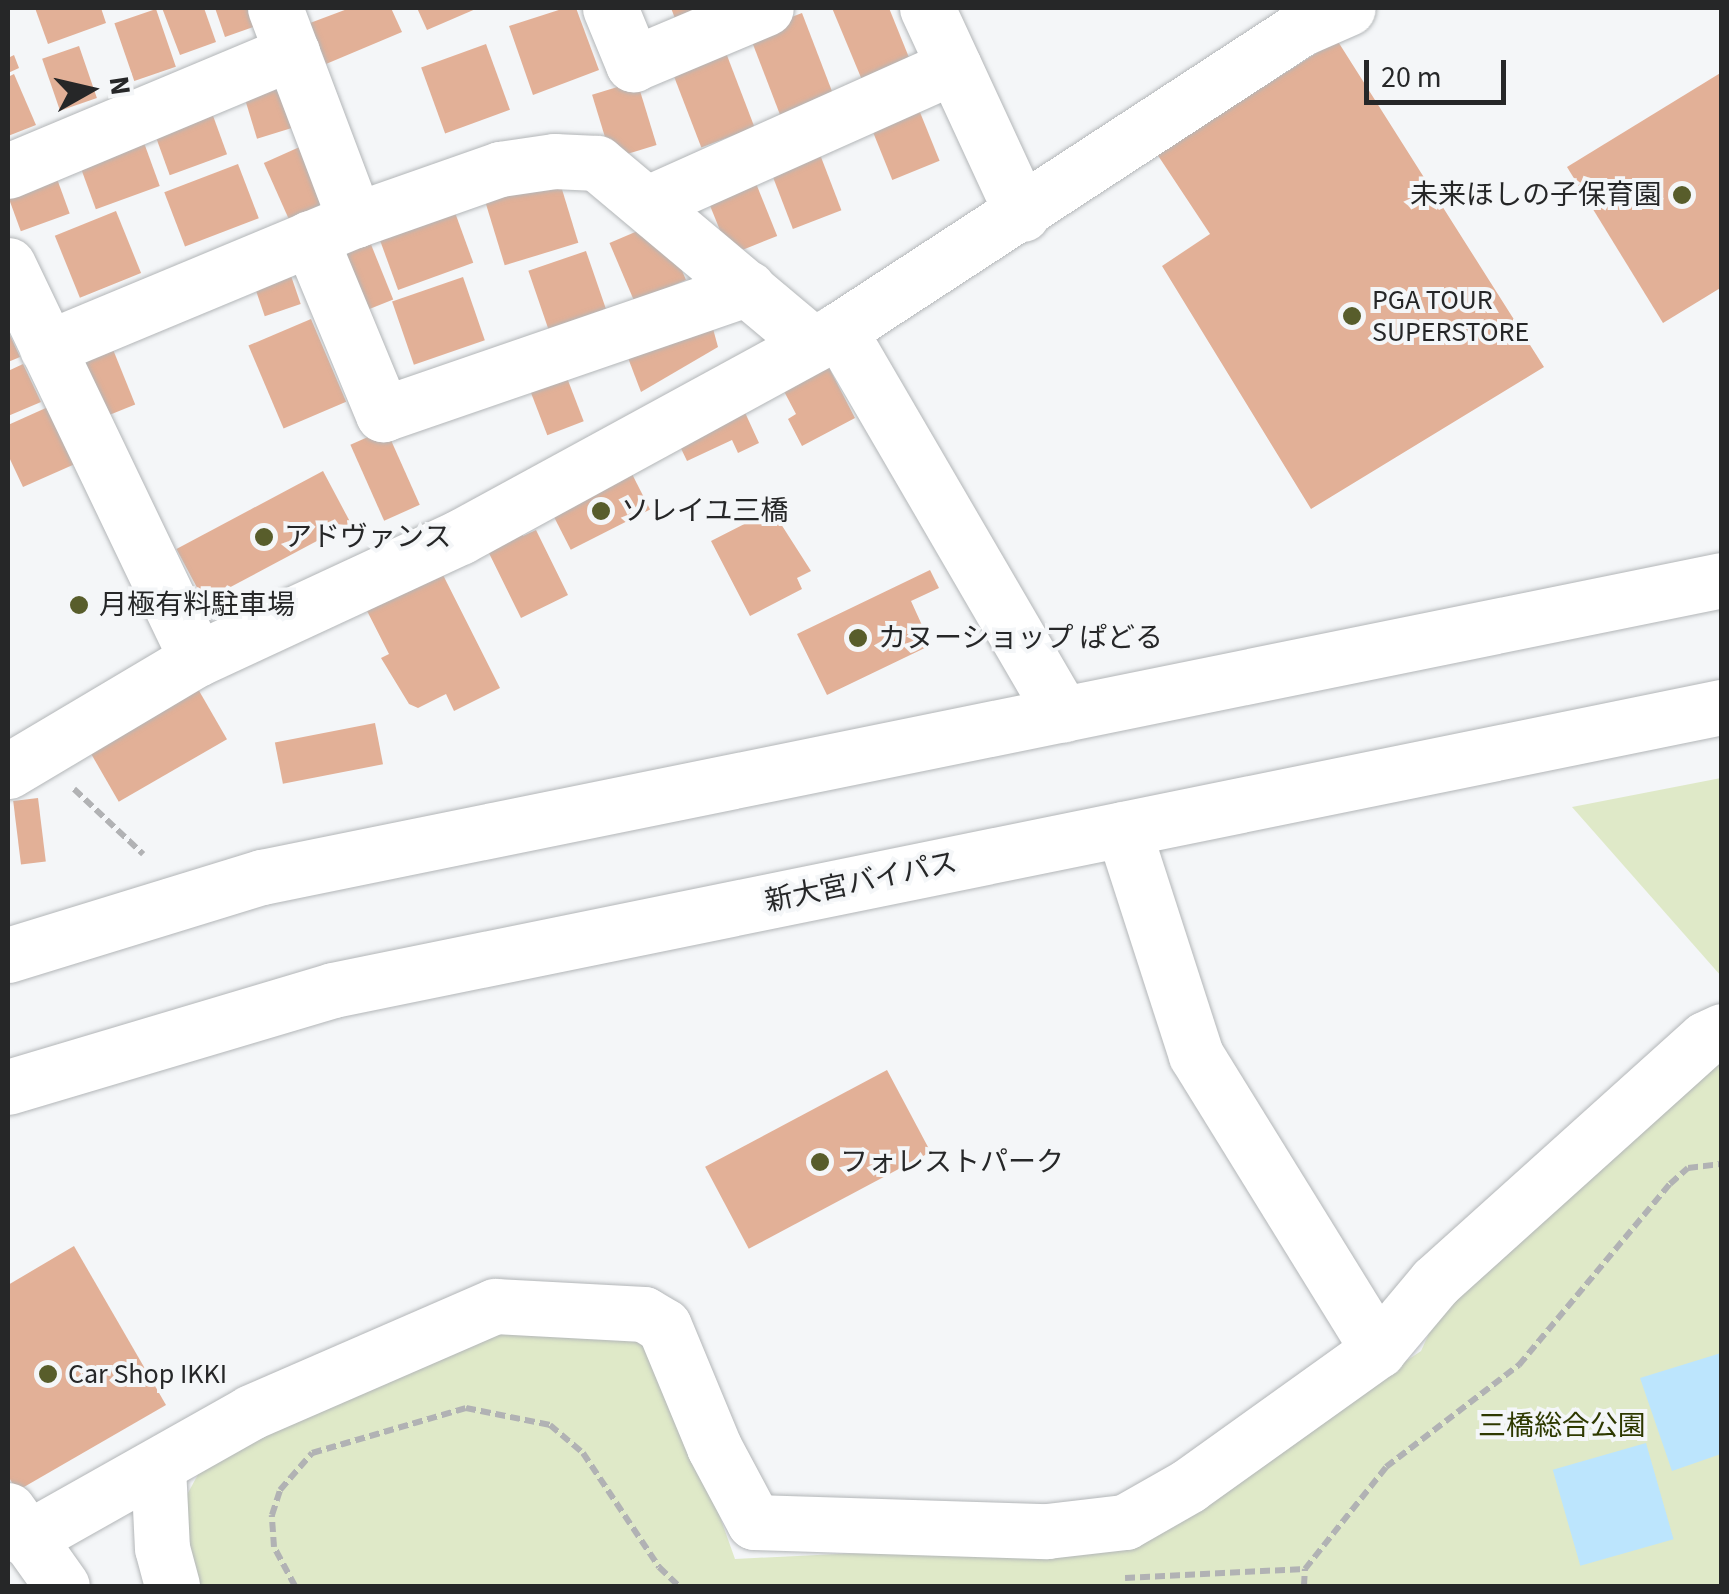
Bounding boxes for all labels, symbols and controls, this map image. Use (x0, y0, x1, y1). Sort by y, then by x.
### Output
north arrow (40, 40, 140, 140)
scale bar (1369, 40, 1512, 102)
text: 20 m (1381, 56, 1442, 99)
text: N (99, 74, 141, 98)
place label: 未来ほしの子保育園 (1410, 178, 1662, 212)
marker: 未来ほしの子保育園 (1671, 184, 1693, 206)
place label: PGA TOUR SUPERSTORE (1372, 283, 1529, 349)
marker: PGA TOUR SUPERSTORE (1341, 305, 1363, 327)
place label: ソレイユ三橋 (621, 494, 789, 528)
marker: ソレイユ三橋 (590, 500, 612, 522)
place label: アドヴァンス (284, 520, 452, 554)
marker: アドヴァンス (253, 526, 275, 548)
place label: 月極有料駐車場 (99, 588, 295, 622)
marker: 月極有料駐車場 (68, 594, 90, 616)
place label: カヌーショップ ぱどる (878, 621, 1164, 655)
marker: カヌーショップ ぱどる (847, 627, 869, 649)
street label: 新大宮バイパス (762, 845, 960, 919)
place label: フォレストパーク (840, 1145, 1064, 1179)
marker: フォレストパーク (809, 1151, 831, 1173)
place label: Car Shop IKKI (68, 1357, 227, 1391)
marker: Car Shop IKKI (37, 1363, 59, 1385)
park label: 三橋総合公園 (1478, 1409, 1646, 1443)

